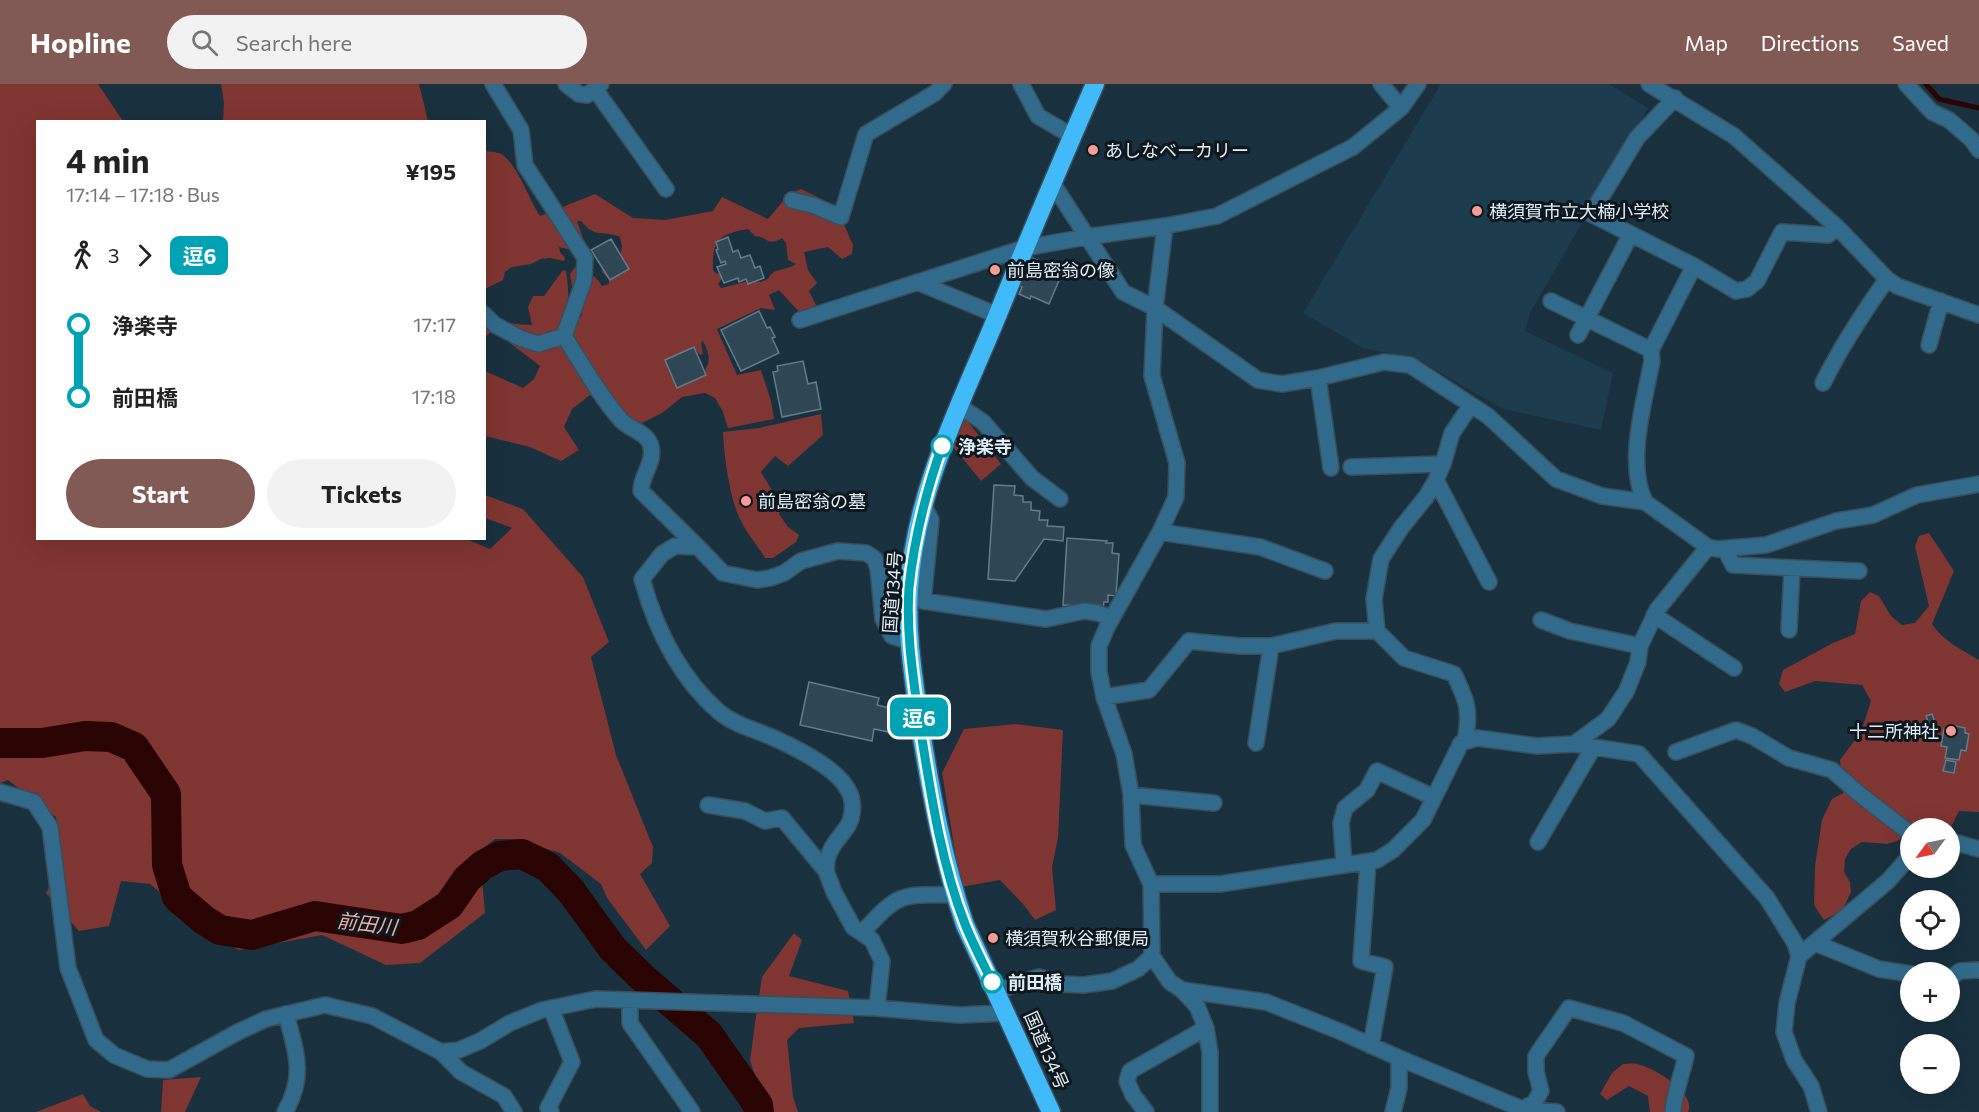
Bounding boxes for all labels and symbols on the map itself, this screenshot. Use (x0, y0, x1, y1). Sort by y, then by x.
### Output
place label: あしなベーカリー (1105, 139, 1249, 161)
marker: あしなベーカリー (1086, 143, 1100, 157)
place label: 横須賀市立大楠小学校 (1489, 200, 1669, 222)
marker: 横須賀市立大楠小学校 (1470, 204, 1484, 218)
place label: 前島密翁の像 (1007, 259, 1115, 281)
marker: 前島密翁の像 (988, 263, 1002, 277)
marker: 浄楽寺 (931, 435, 953, 457)
place label: 浄楽寺 (958, 435, 1012, 457)
place label: 前島密翁の墓 (758, 490, 866, 512)
marker: 前島密翁の墓 (739, 494, 753, 508)
street label: 国道134号 (878, 550, 906, 634)
line badge: 逗6 (892, 698, 946, 736)
place label: 十二所神社 (1849, 720, 1939, 742)
marker: 十二所神社 (1944, 724, 1958, 738)
north arrow (1900, 818, 1960, 878)
water label: 前田川 (336, 907, 400, 939)
place label: 横須賀秋谷郵便局 (1005, 927, 1149, 949)
marker: 横須賀秋谷郵便局 (986, 931, 1000, 945)
marker: 前田橋 (981, 971, 1003, 993)
place label: 前田橋 (1008, 971, 1062, 993)
street label: 国道134号 (1020, 1008, 1074, 1092)

